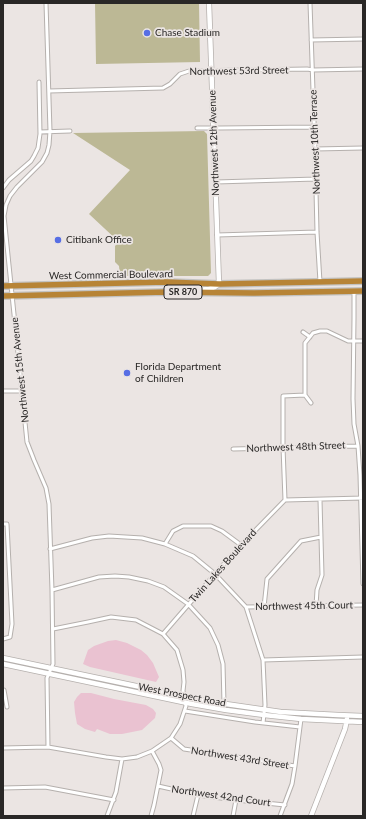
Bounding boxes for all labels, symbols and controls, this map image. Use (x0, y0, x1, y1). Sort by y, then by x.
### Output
place label: Chase Stadium (155, 27, 220, 39)
marker: Chase Stadium (142, 28, 152, 38)
street label: Northwest 53rd Street (189, 64, 289, 78)
street label: Northwest 10th Terrace (307, 89, 323, 195)
street label: Northwest 12th Avenue (206, 90, 222, 196)
place label: Citibank Office (66, 234, 132, 246)
marker: Citibank Office (53, 235, 63, 245)
street label: West Commercial Boulevard (49, 268, 173, 282)
road number: SR 870 (164, 285, 202, 299)
street label: Northwest 15th Avenue (8, 317, 32, 423)
place label: Florida Department of Children (135, 361, 221, 384)
marker: Florida Department of Children (122, 368, 132, 378)
street label: Northwest 48th Street (246, 439, 346, 455)
street label: Twin Lakes Boulevard (187, 527, 259, 605)
street label: Northwest 45th Court (255, 599, 353, 613)
street label: West Prospect Road (137, 681, 227, 709)
street label: Northwest 43rd Street (190, 744, 290, 772)
street label: Northwest 42nd Court (171, 783, 271, 809)

